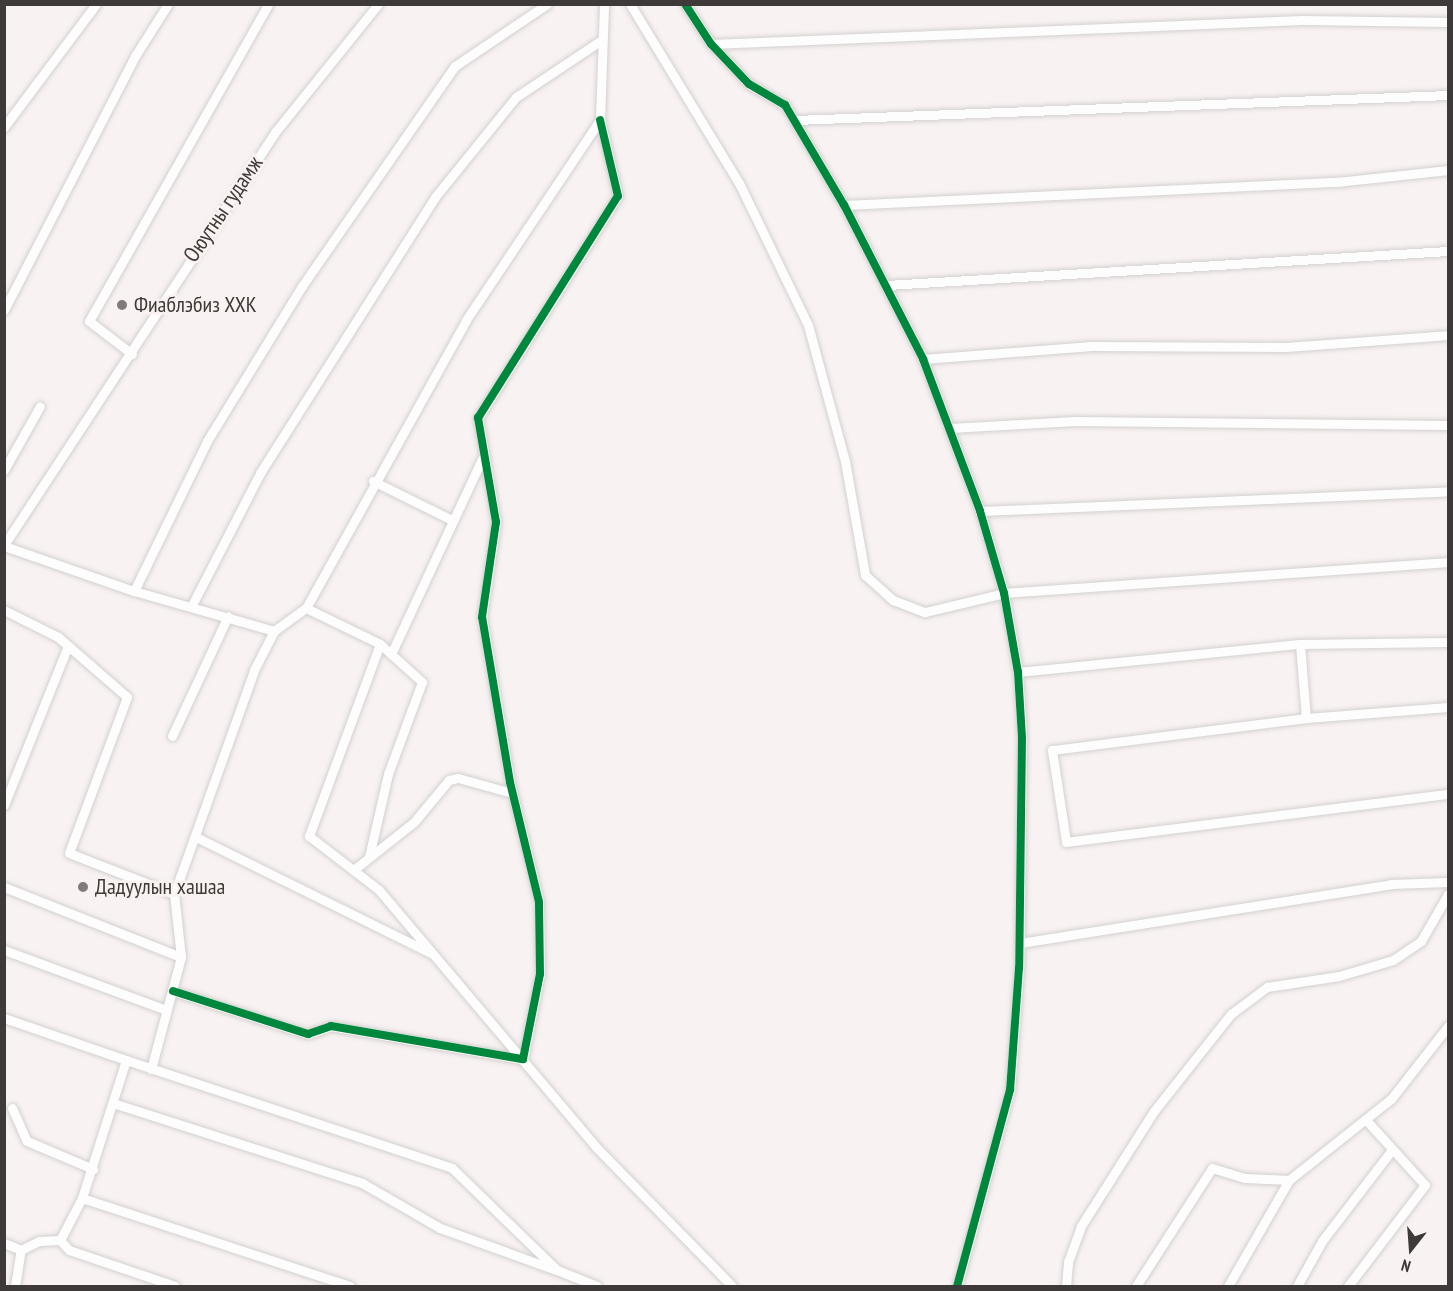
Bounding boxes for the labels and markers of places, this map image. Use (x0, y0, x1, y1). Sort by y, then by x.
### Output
place label: Фиаблэбиз ХХК (134, 292, 257, 318)
marker: Фиаблэбиз ХХК (115, 298, 129, 312)
place label: Дадуулын хашаа (95, 874, 225, 900)
marker: Дадуулын хашаа (76, 880, 90, 894)

